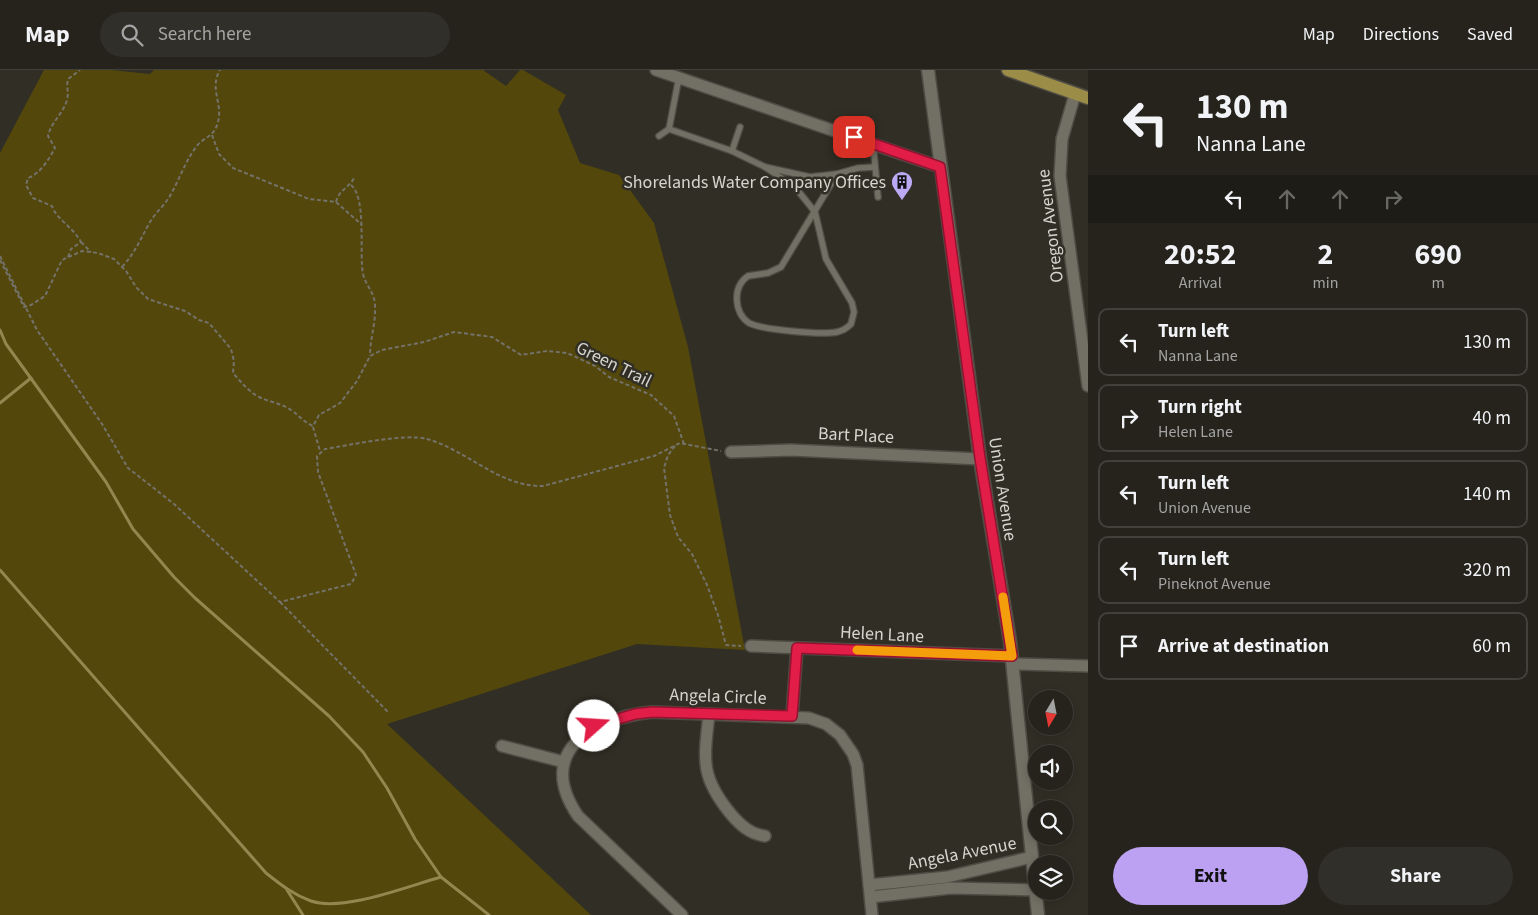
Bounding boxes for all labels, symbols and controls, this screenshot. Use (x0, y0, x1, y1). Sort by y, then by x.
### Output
search box (100, 12, 450, 57)
text: Map (25, 17, 70, 52)
icon: search (118, 21, 146, 49)
text: Search here (158, 21, 251, 48)
text: Map (1303, 22, 1335, 47)
text: Directions (1363, 22, 1439, 47)
text: Saved (1467, 22, 1513, 47)
text: 130 m (1196, 82, 1288, 132)
icon: left (1113, 90, 1178, 155)
pin (833, 116, 875, 158)
icon: arrive (840, 123, 868, 151)
text: Nanna Lane (1196, 128, 1306, 160)
street label: Oregon Avenue (1031, 168, 1070, 284)
place label: Shorelands Water Company Offices (623, 170, 886, 195)
building icon: Shorelands Water Company Offices (890, 170, 914, 201)
icon: left (1220, 185, 1248, 213)
icon: ahead (1273, 185, 1301, 213)
icon: ahead (1326, 185, 1354, 213)
icon: right (1379, 185, 1407, 213)
text: 20:52 (1164, 233, 1236, 276)
text: 2 (1317, 233, 1333, 276)
text: 690 (1414, 233, 1462, 276)
text: Arrival (1179, 272, 1222, 294)
text: min (1312, 272, 1338, 294)
text: m (1432, 272, 1445, 294)
text: Turn left (1158, 318, 1229, 345)
icon: left (1115, 328, 1143, 356)
text: 130 m (1463, 329, 1511, 356)
street label: Green Trail (572, 335, 656, 393)
text: Nanna Lane (1158, 345, 1238, 367)
text: Turn right (1158, 394, 1242, 421)
icon: right (1115, 404, 1143, 432)
text: 40 m (1473, 405, 1511, 432)
street label: Bart Place (817, 421, 895, 450)
text: Helen Lane (1158, 421, 1233, 443)
street label: Union Avenue (982, 435, 1023, 543)
text: Turn left (1158, 470, 1229, 497)
icon: left (1115, 480, 1143, 508)
text: 140 m (1463, 481, 1511, 508)
text: Union Avenue (1158, 497, 1251, 519)
text: Turn left (1158, 546, 1229, 573)
icon: left (1115, 556, 1143, 584)
text: 320 m (1463, 557, 1511, 584)
text: Pineknot Avenue (1158, 573, 1271, 595)
street label: Helen Lane (839, 620, 925, 649)
icon: arrive (1115, 632, 1143, 660)
text: Arrive at destination (1158, 633, 1329, 660)
text: 60 m (1473, 633, 1511, 660)
street label: Angela Circle (669, 682, 767, 711)
north arrow (1028, 690, 1072, 735)
map controls (1028, 690, 1073, 900)
position arrow (567, 699, 619, 751)
button: sound (1028, 745, 1073, 790)
button: search (1028, 800, 1073, 845)
street label: Angela Avenue (906, 831, 1019, 876)
button: Exit (1113, 847, 1308, 905)
button: Share (1318, 847, 1513, 905)
button: layers (1028, 855, 1073, 900)

